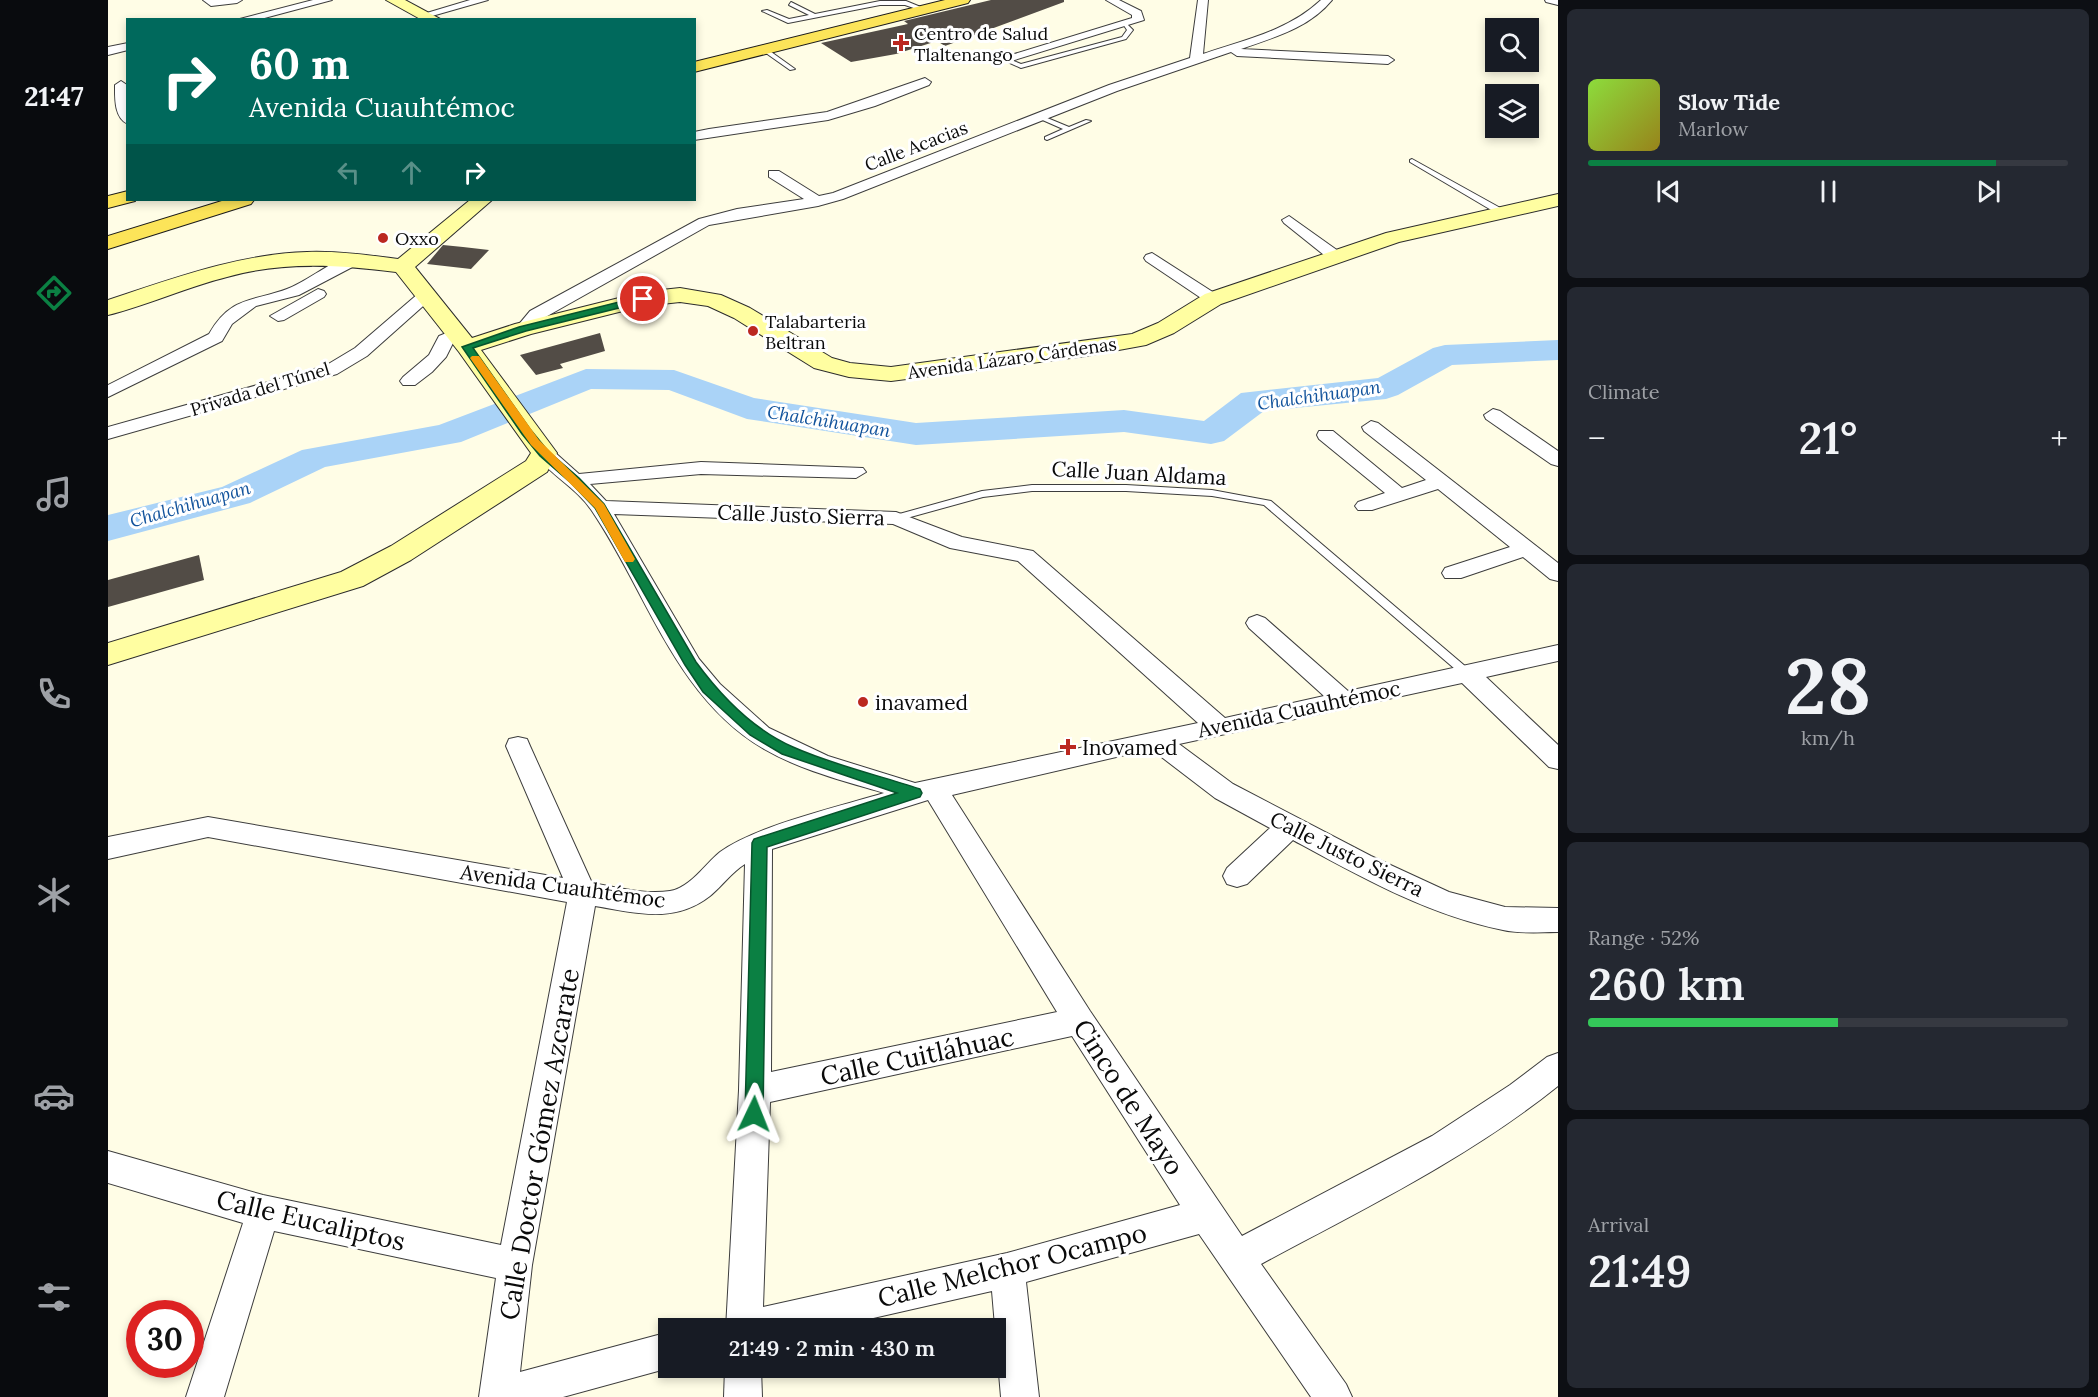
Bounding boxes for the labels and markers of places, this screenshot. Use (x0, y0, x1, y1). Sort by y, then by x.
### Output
place label: Centro de Salud Tlaltenango (914, 22, 1048, 66)
marker: Centro de Salud Tlaltenango (892, 34, 910, 52)
place label: Oxxo (395, 227, 439, 250)
marker: Oxxo (376, 231, 390, 245)
pin (617, 273, 668, 324)
place label: Talabarteria Beltran (765, 310, 866, 354)
marker: Talabarteria Beltran (746, 324, 760, 338)
place label: inavamed (875, 689, 968, 716)
marker: inavamed (856, 695, 870, 709)
place label: Inovamed (1082, 734, 1178, 761)
marker: Inovamed (1059, 738, 1077, 756)

